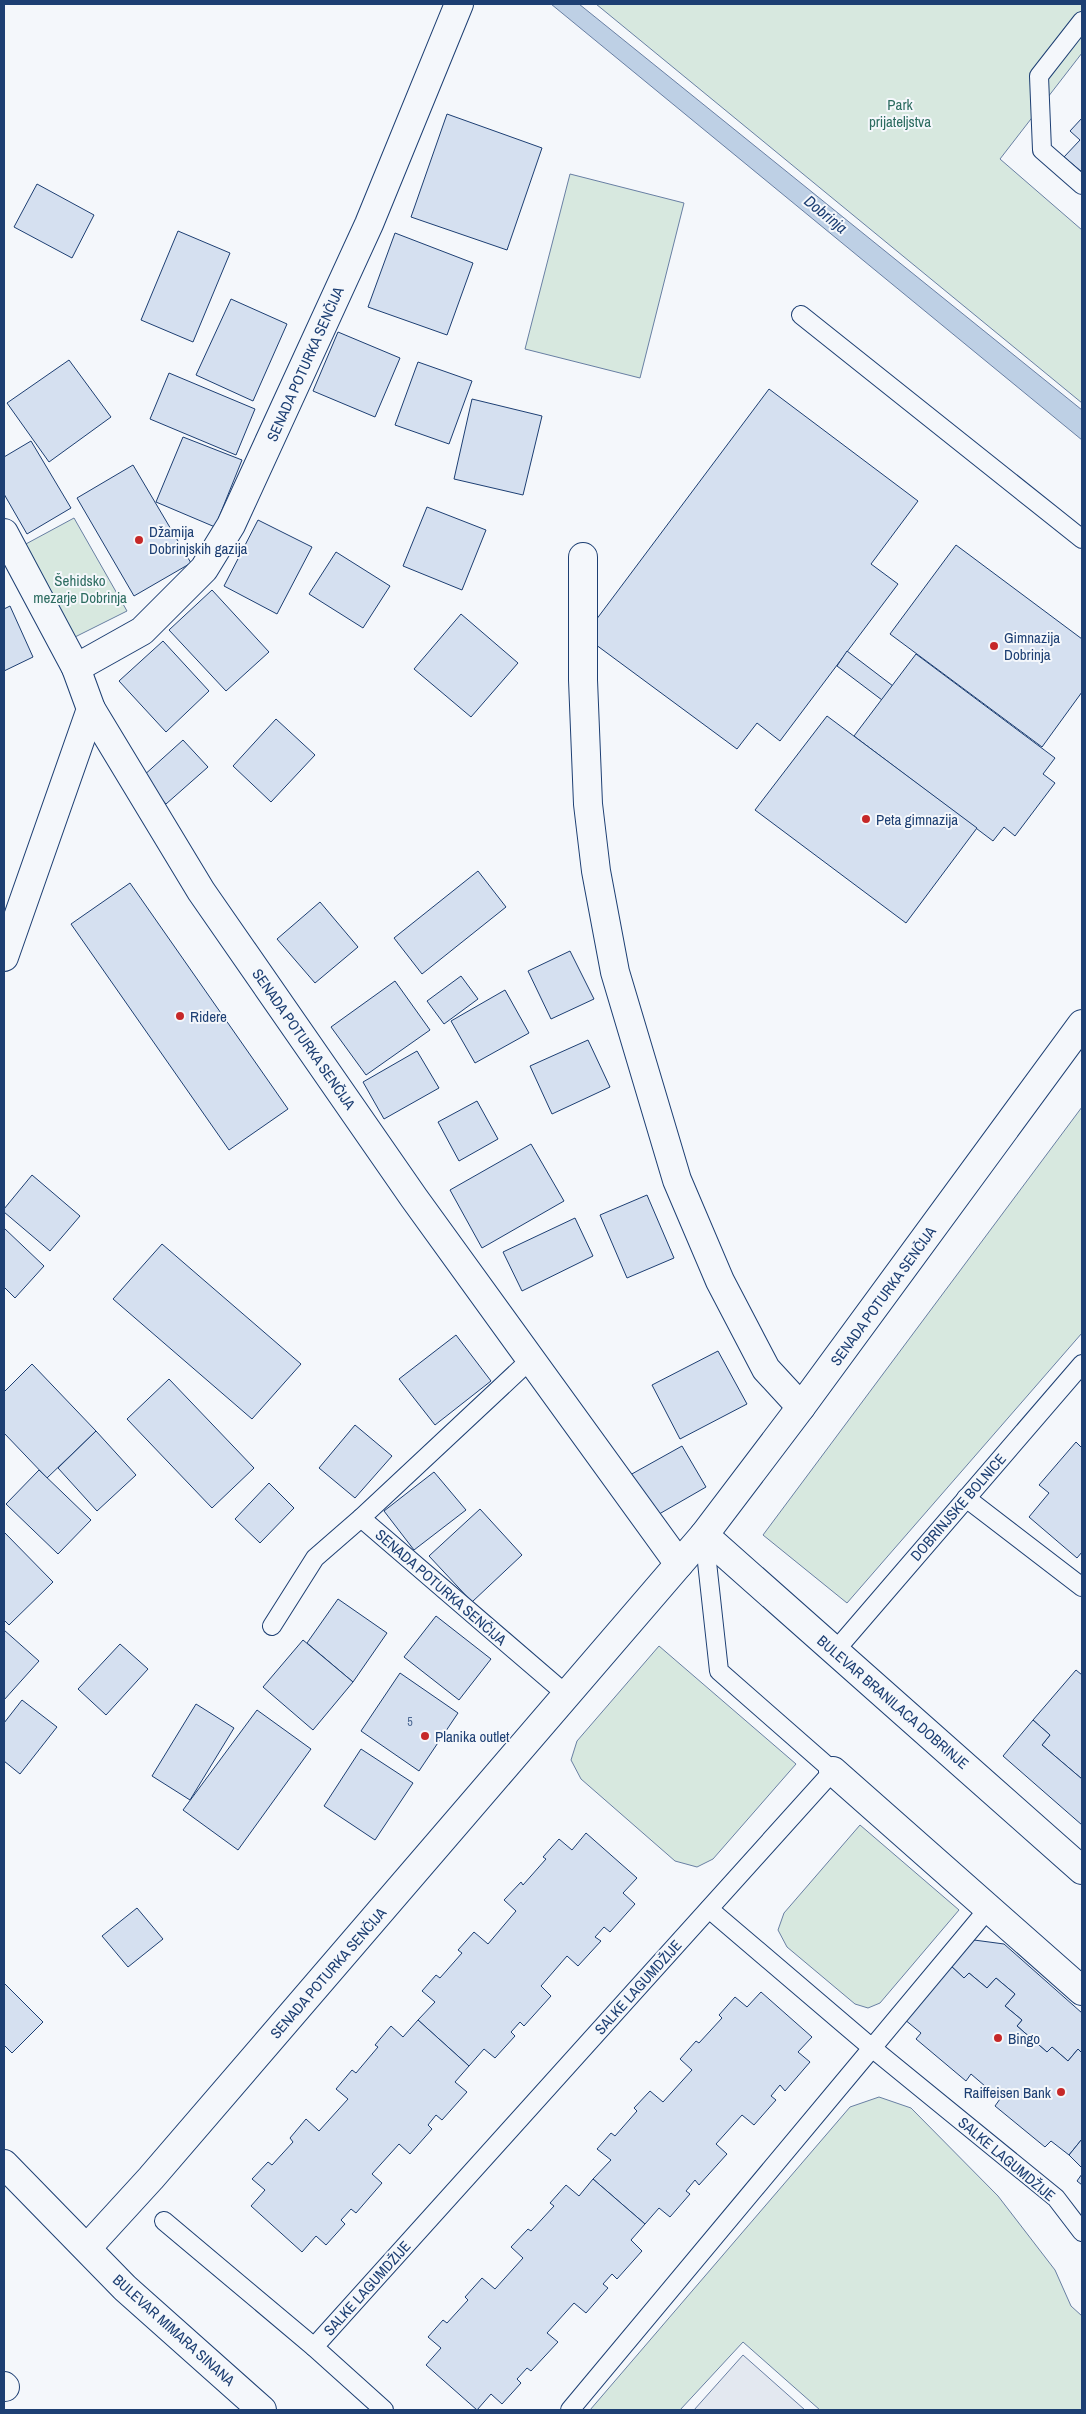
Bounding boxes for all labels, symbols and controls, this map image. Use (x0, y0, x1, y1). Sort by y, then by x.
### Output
park label: Park prijateljstva (869, 94, 931, 132)
water label: Dobrinja (800, 190, 852, 238)
street label: SENADA POTURKA SENČIJA (261, 283, 349, 445)
place label: Džamija Dobrinjskih gazija (149, 521, 248, 559)
marker: Džamija Dobrinjskih gazija (133, 534, 145, 546)
park label: Šehidsko mezarje Dobrinja (33, 570, 127, 608)
place label: Gimnazija Dobrinja (1004, 627, 1060, 665)
marker: Gimnazija Dobrinja (988, 640, 1000, 652)
place label: Peta gimnazija (876, 809, 958, 830)
marker: Peta gimnazija (860, 813, 872, 825)
street label: SENADA POTURKA SENČIJA (247, 964, 361, 1114)
place label: Ridere (190, 1006, 227, 1027)
marker: Ridere (174, 1010, 186, 1022)
street label: SENADA POTURKA SENČIJA (825, 1221, 941, 1370)
street label: DOBRINJSKE BOLNICE (905, 1449, 1011, 1565)
street label: SENADA POTURKA SENČIJA (371, 1524, 512, 1650)
street label: BULEVAR BRANILACA DOBRINJE (813, 1630, 973, 1774)
house number: 5 (407, 1714, 413, 1730)
place label: Planika outlet (435, 1726, 510, 1747)
marker: Planika outlet (419, 1730, 431, 1742)
street label: SENADA POTURKA SENČIJA (265, 1902, 391, 2043)
street label: SALKE LAGUMDŽIJE (590, 1935, 686, 2039)
place label: Bingo (1008, 2028, 1040, 2049)
marker: Bingo (992, 2032, 1004, 2044)
place label: Raiffeisen Bank (964, 2082, 1052, 2103)
marker: Raiffeisen Bank (1055, 2086, 1067, 2098)
street label: SALKE LAGUMDŽIJE (954, 2112, 1060, 2206)
street label: SALKE LAGUMDŽIJE (319, 2236, 415, 2340)
street label: BULEVAR MIMARA SINANA (108, 2269, 240, 2391)

